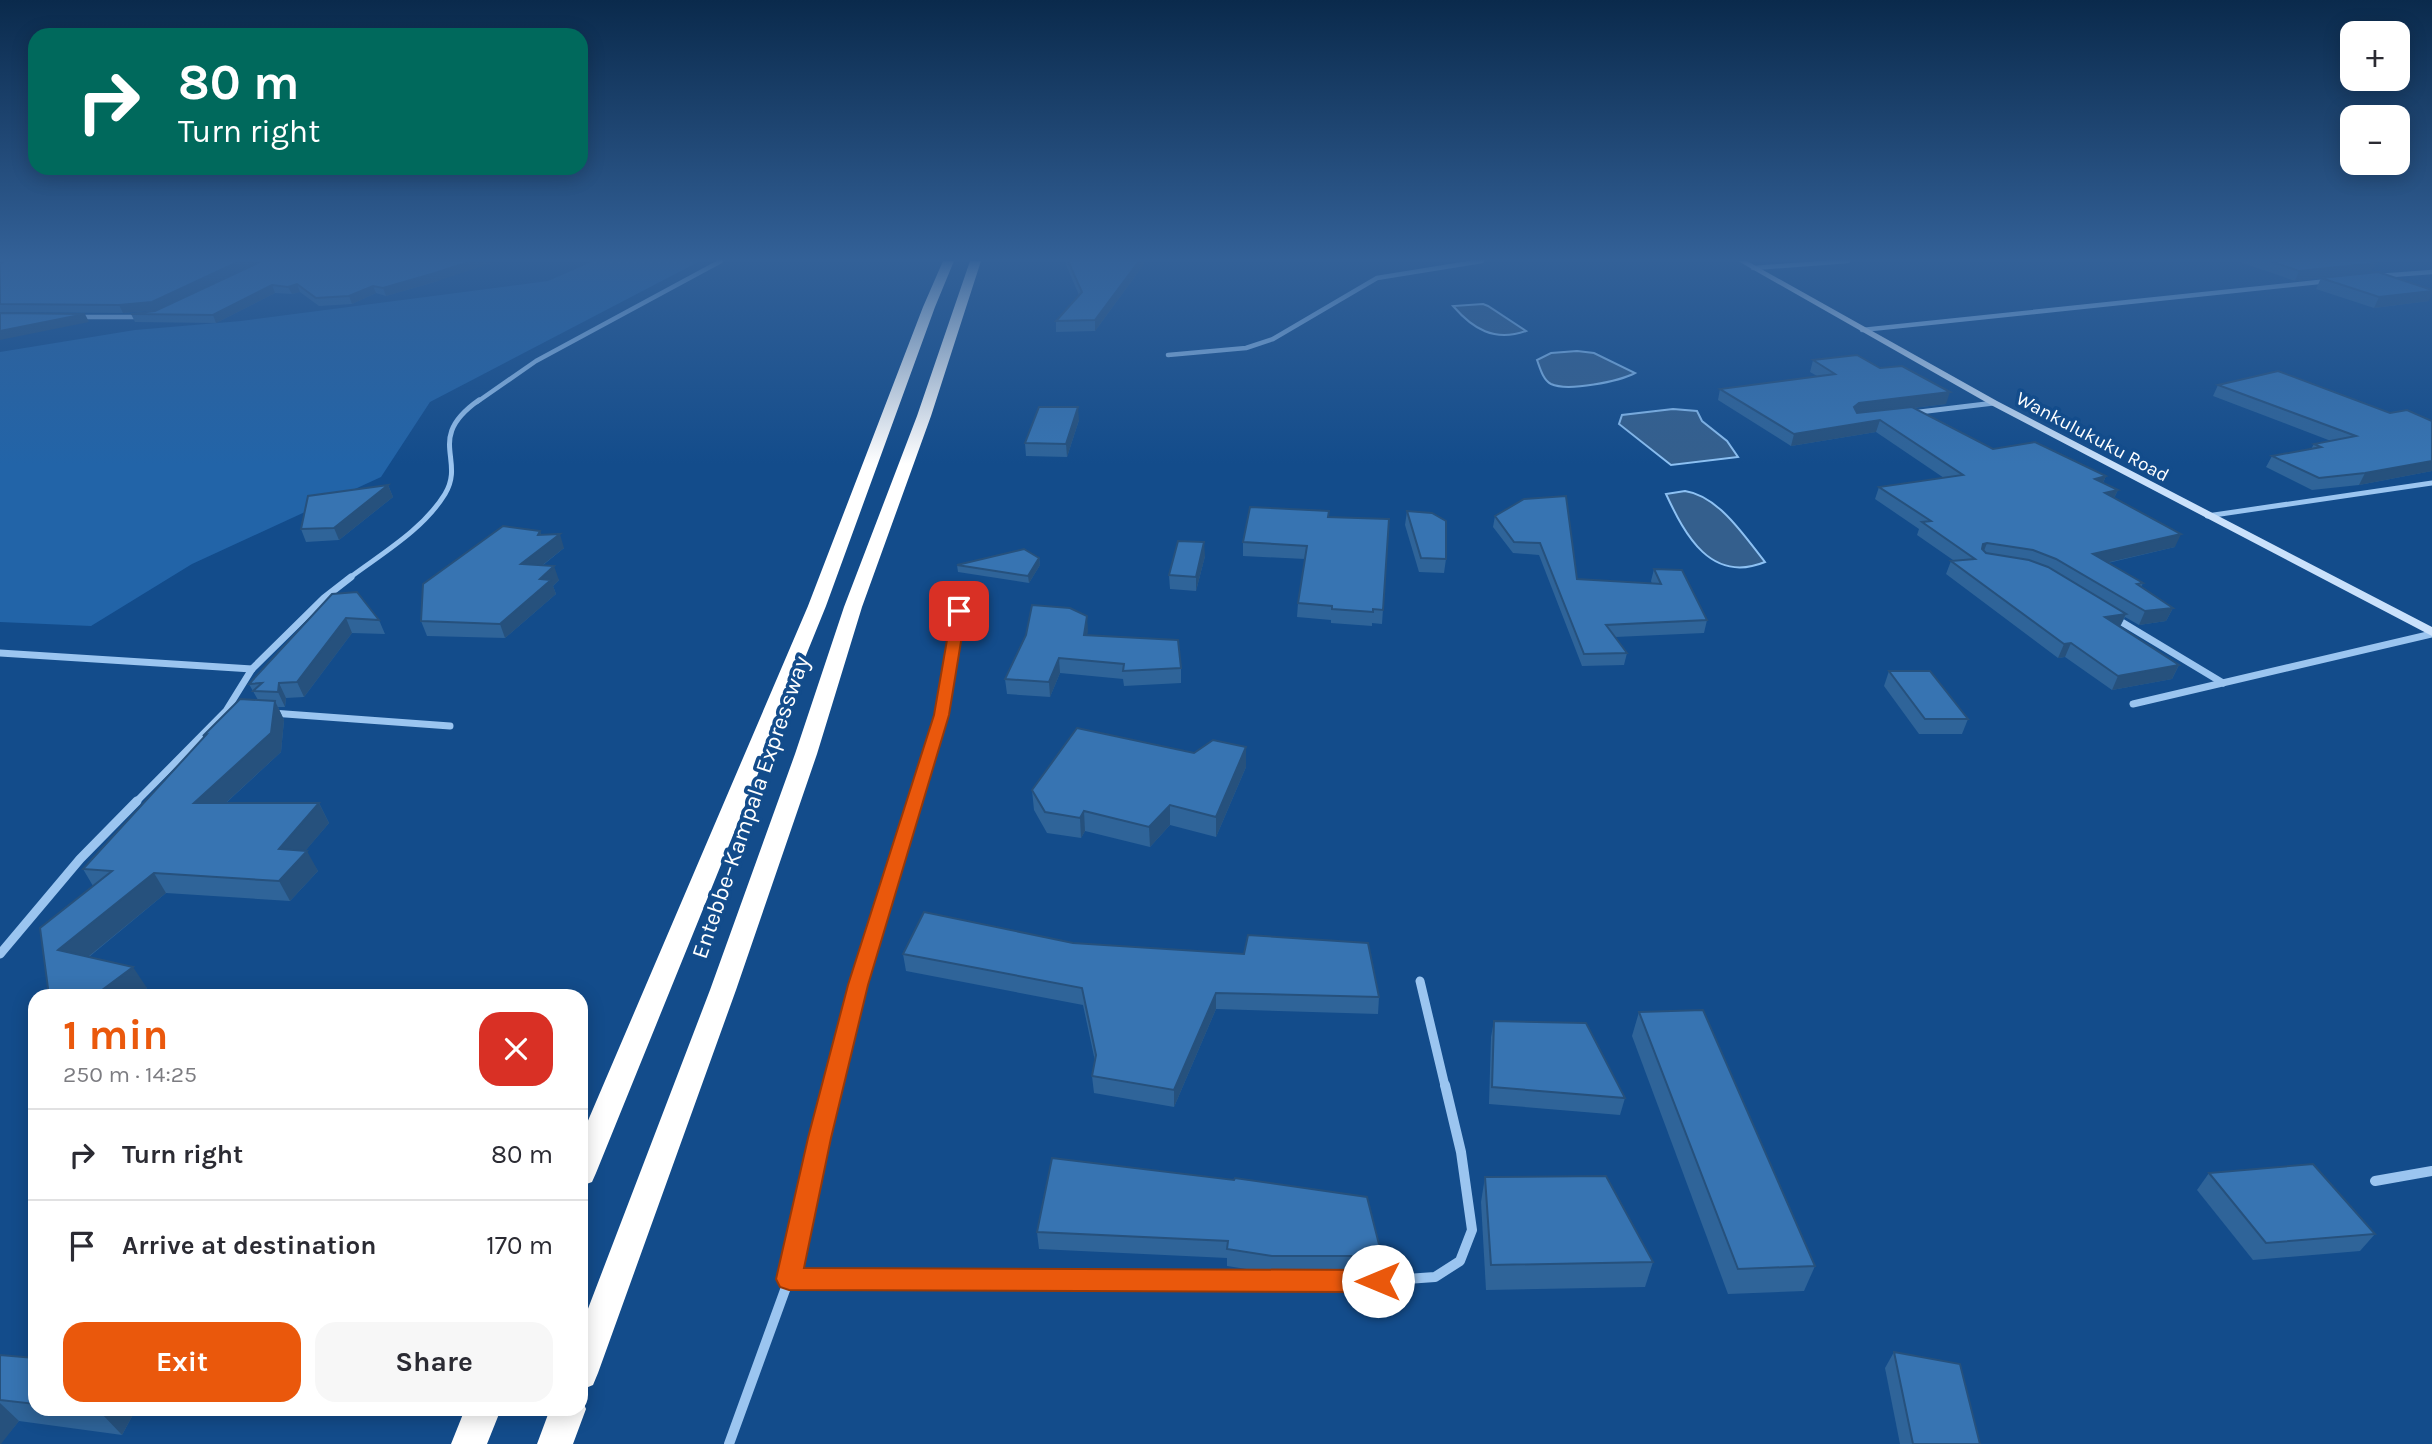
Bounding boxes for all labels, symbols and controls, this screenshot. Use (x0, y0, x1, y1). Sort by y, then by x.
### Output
map controls (2340, 21, 2410, 175)
button: + (2340, 21, 2410, 91)
text: 80 m (178, 54, 300, 111)
icon: right (63, 56, 154, 147)
button: − (2340, 105, 2410, 175)
text: Turn right (178, 113, 320, 150)
street label: Wankulukuku Road (2012, 387, 2173, 487)
pin (929, 581, 989, 641)
icon: arrive (940, 592, 978, 630)
street label: Entebbe–Kampala Expressway (686, 652, 815, 962)
text: 1 min (63, 1010, 168, 1060)
button: close (479, 1012, 553, 1086)
text: 250 m · 14:25 (63, 1061, 197, 1088)
icon: right (63, 1136, 101, 1174)
text: Turn right (122, 1139, 243, 1170)
text: 80 m (491, 1139, 553, 1170)
icon: arrive (63, 1227, 101, 1265)
text: Arrive at destination (122, 1230, 376, 1261)
text: 170 m (486, 1230, 553, 1261)
position arrow (1341, 1244, 1415, 1318)
button: Exit (63, 1322, 301, 1402)
button: Share (315, 1322, 553, 1402)

